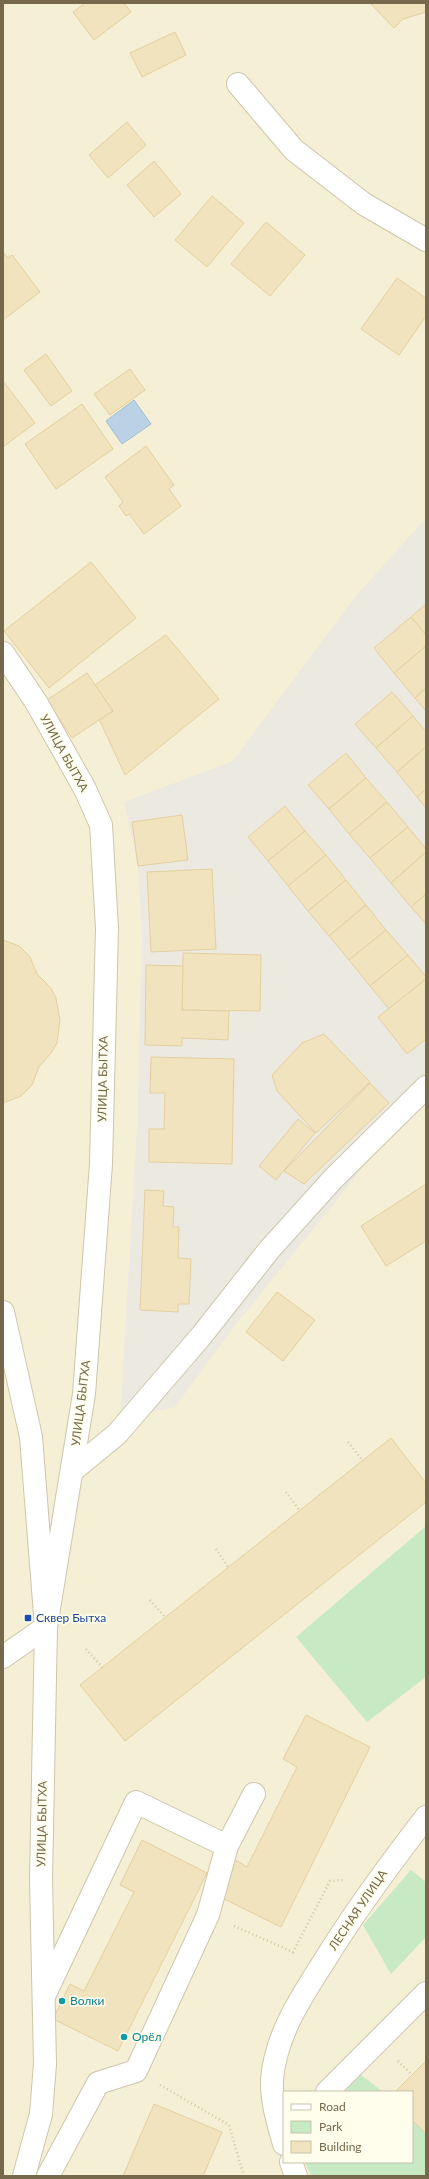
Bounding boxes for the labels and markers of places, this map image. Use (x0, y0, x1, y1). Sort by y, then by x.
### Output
place label: Сквер Бытха (36, 1610, 106, 1625)
marker: Сквер Бытха (23, 1613, 33, 1623)
place label: Волки (70, 1993, 105, 2008)
marker: Волки (57, 1996, 67, 2006)
place label: Орёл (132, 2029, 162, 2044)
marker: Орёл (119, 2032, 129, 2042)

